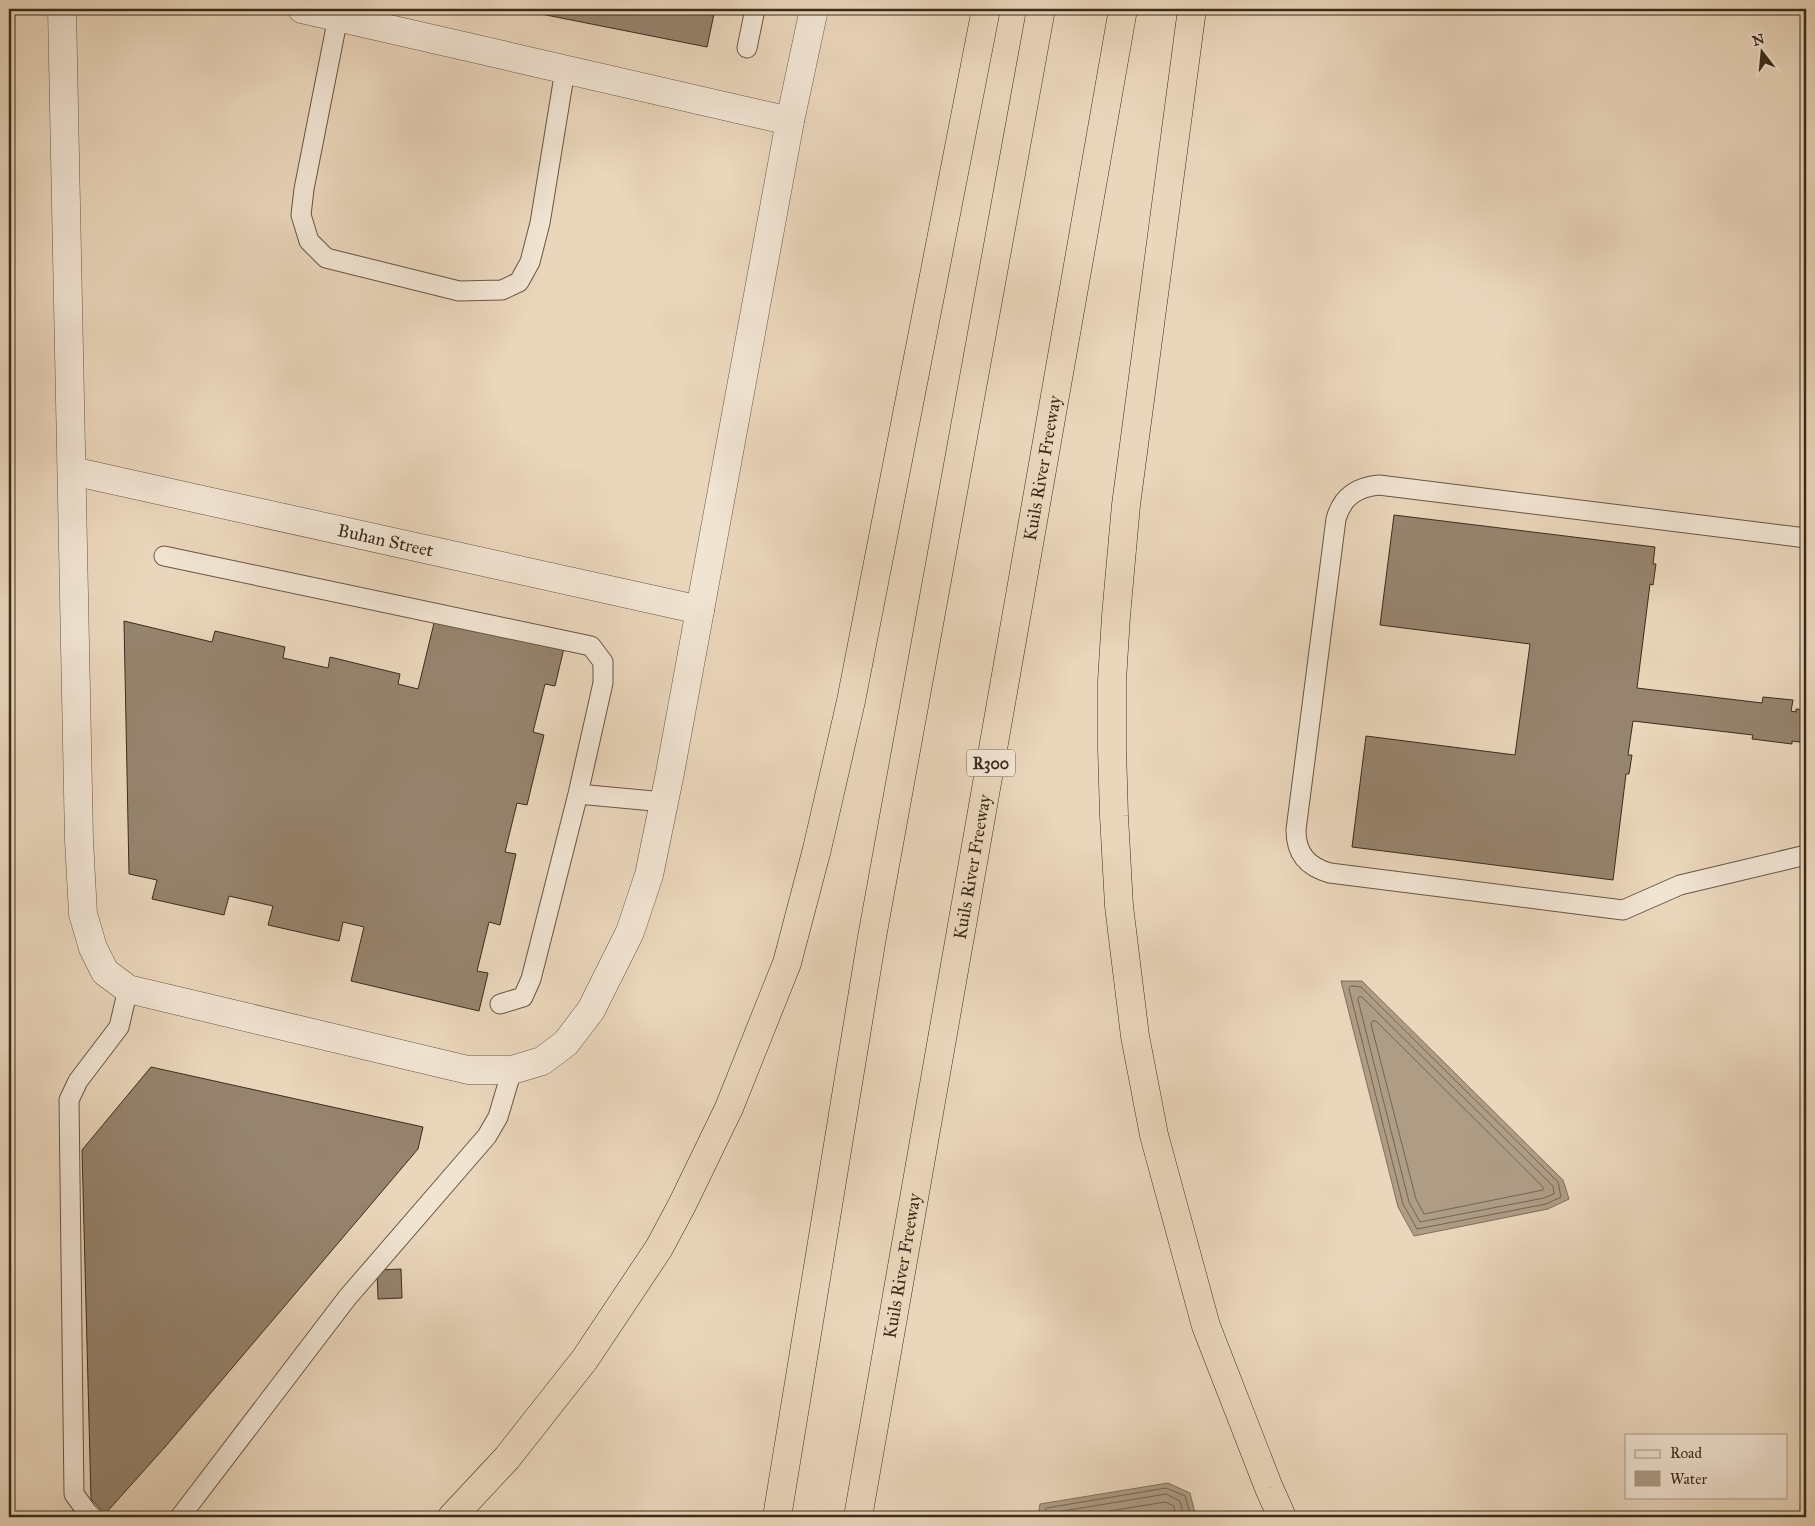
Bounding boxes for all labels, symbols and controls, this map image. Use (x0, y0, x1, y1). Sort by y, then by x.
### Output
north arrow (1738, 28, 1788, 78)
text: N (1751, 30, 1767, 50)
street label: Kuils River Freeway (1019, 393, 1066, 542)
street label: Buhan Street (335, 519, 436, 562)
road number: R300 (967, 750, 1015, 776)
street label: Kuils River Freeway (949, 792, 996, 941)
street label: Kuils River Freeway (879, 1191, 926, 1340)
legend (1625, 1434, 1788, 1498)
text: Road (1670, 1444, 1702, 1462)
text: Water (1670, 1470, 1707, 1488)

